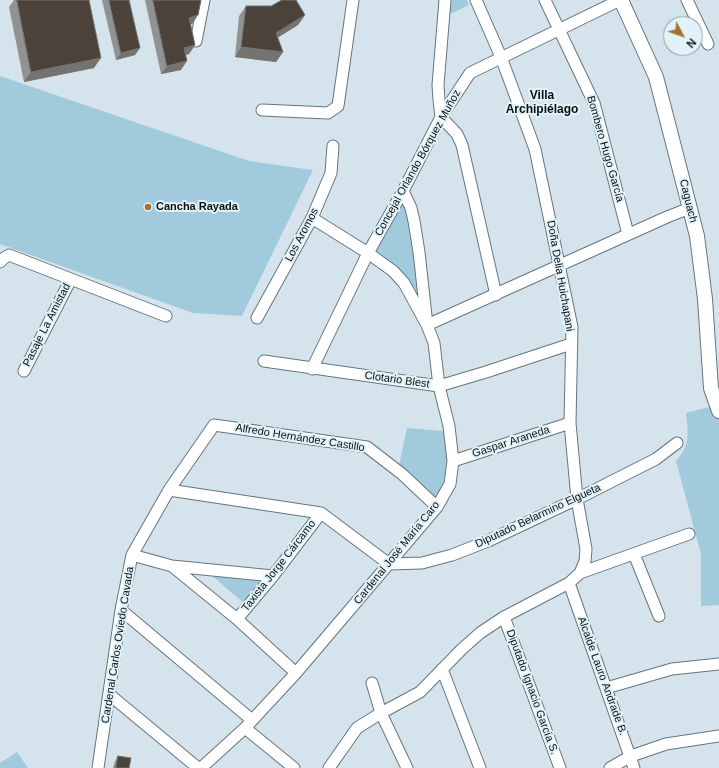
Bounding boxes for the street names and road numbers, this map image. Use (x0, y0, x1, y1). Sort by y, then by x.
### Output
street label: Concejal Orlando Bórquez Muñoz (372, 88, 464, 238)
street label: Bombero Hugo García (583, 94, 627, 204)
street label: Caguach (676, 178, 700, 224)
street label: Los Aromos (282, 206, 322, 264)
street label: Doña Delia Huichapani (544, 219, 576, 333)
street label: Pasaje La Amistad (20, 281, 74, 369)
street label: Clotario Blest (364, 369, 430, 391)
street label: Alfredo Hernández Castillo (234, 421, 366, 455)
street label: Gaspar Araneda (471, 423, 551, 461)
street label: Diputado Belarmino Elgueta (473, 481, 603, 551)
street label: Cardenal José María Caro (351, 499, 443, 607)
street label: Taxista Jorge Cárcamo (239, 518, 319, 614)
street label: Cardenal Carlos Oviedo Cavada (99, 566, 137, 724)
street label: Alcalde Lauro Andrade B. (574, 615, 630, 737)
street label: Diputado Ignacio García S. (503, 628, 561, 756)

